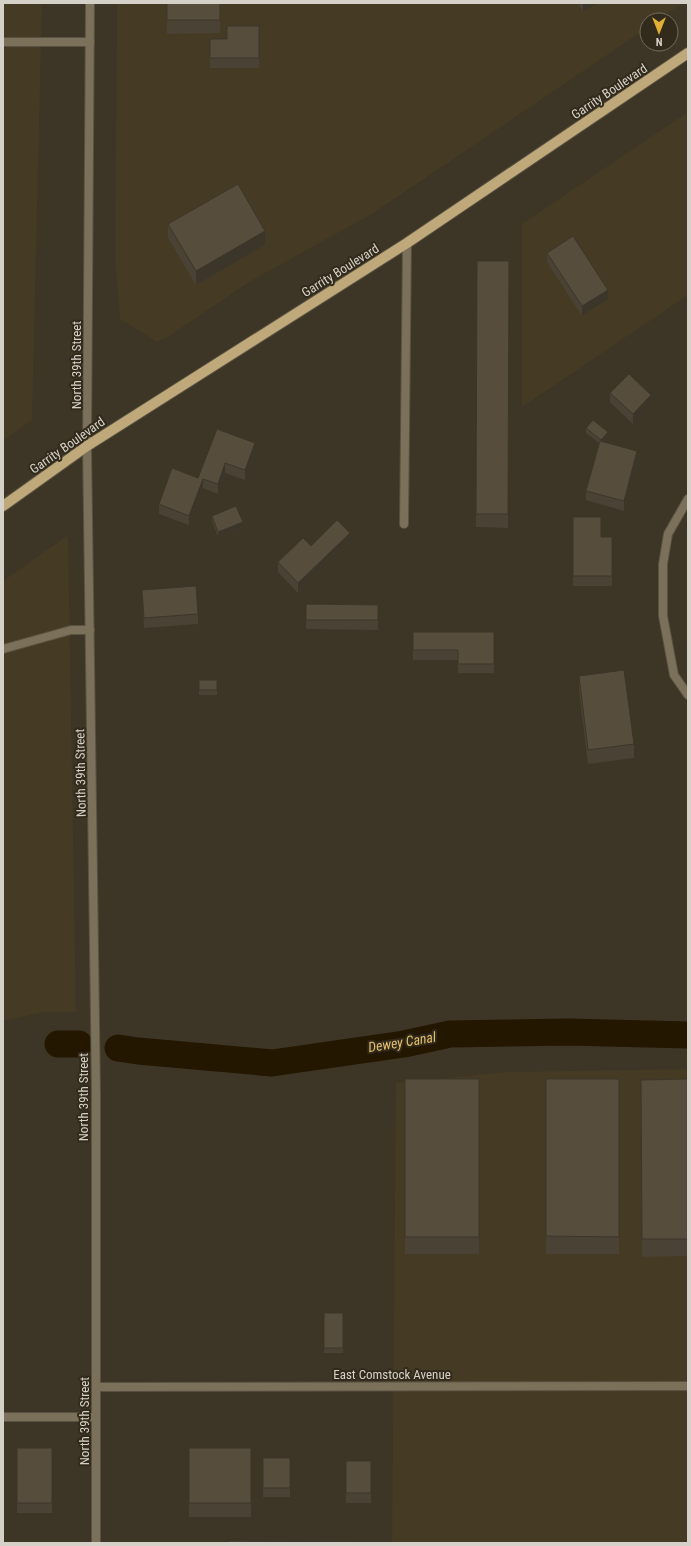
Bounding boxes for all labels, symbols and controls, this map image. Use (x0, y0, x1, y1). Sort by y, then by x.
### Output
north arrow (639, 12, 679, 52)
text: N (655, 35, 662, 48)
street label: Garrity Boulevard (569, 61, 650, 122)
street label: Garrity Boulevard (299, 241, 382, 300)
street label: North 39th Street (69, 321, 84, 409)
street label: Garrity Boulevard (27, 414, 108, 477)
street label: North 39th Street (72, 729, 89, 817)
water label: Dewey Canal (367, 1029, 438, 1055)
street label: North 39th Street (76, 1053, 91, 1141)
street label: East Comstock Avenue (333, 1367, 451, 1382)
street label: North 39th Street (77, 1377, 92, 1465)

